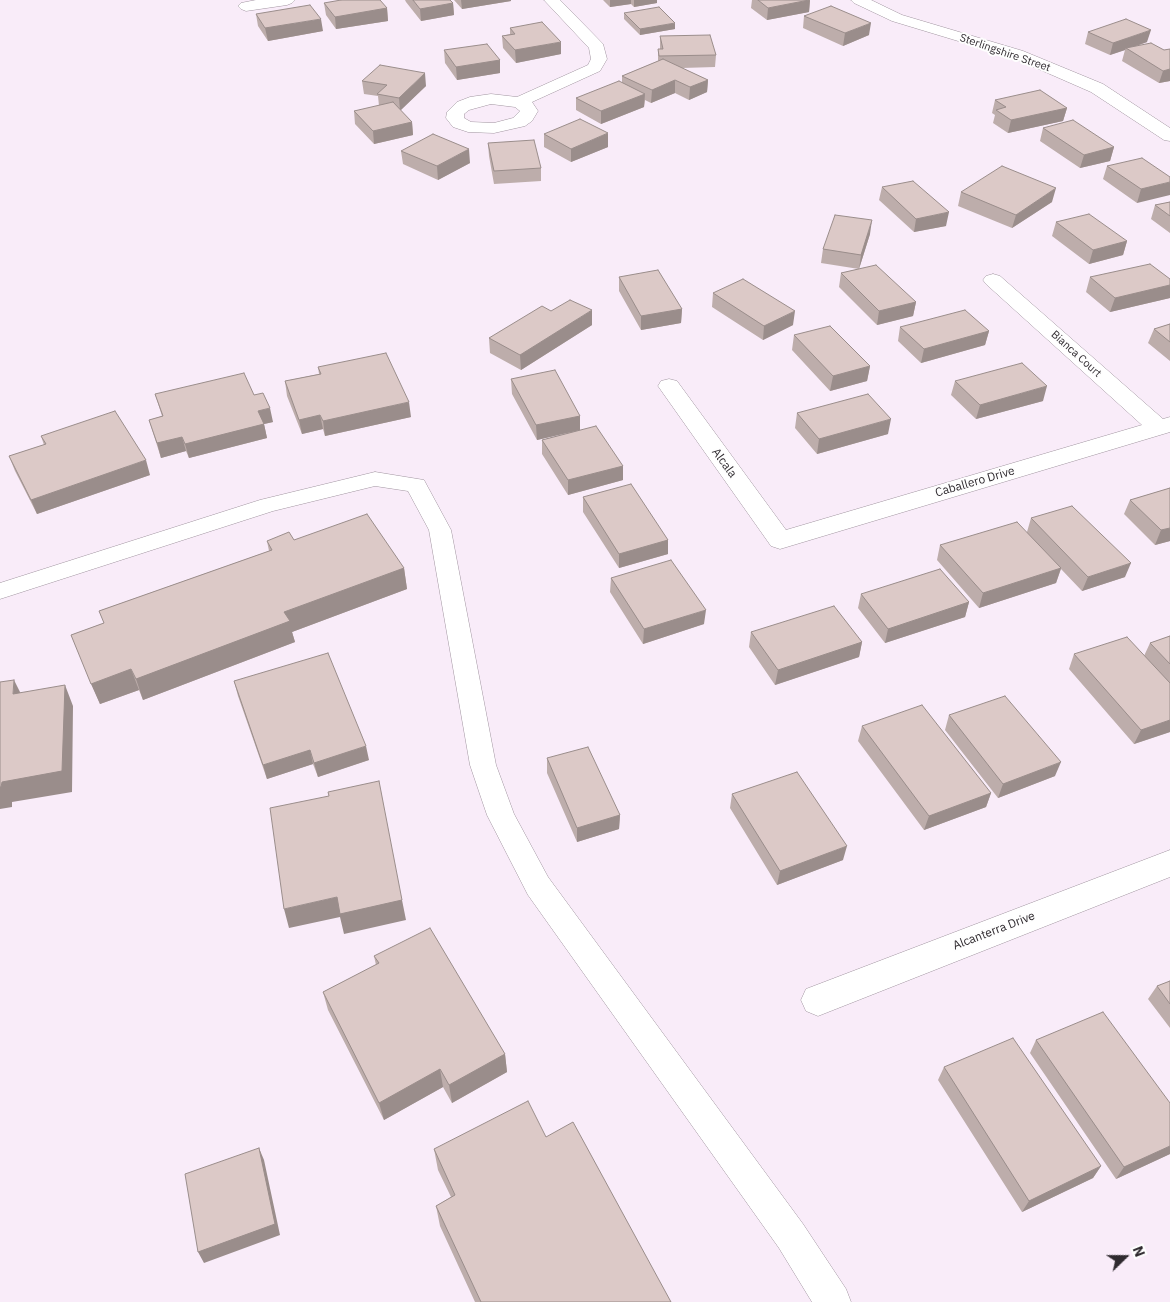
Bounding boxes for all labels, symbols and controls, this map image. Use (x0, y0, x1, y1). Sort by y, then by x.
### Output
street label: Sterlingshire Street (958, 31, 1052, 75)
street label: Bianca Court (1048, 328, 1104, 380)
street label: Alcala (708, 445, 740, 481)
street label: Caballero Drive (934, 464, 1016, 500)
street label: Alcanterra Drive (951, 909, 1037, 953)
north arrow (1100, 1232, 1150, 1282)
text: N (1129, 1243, 1149, 1259)

